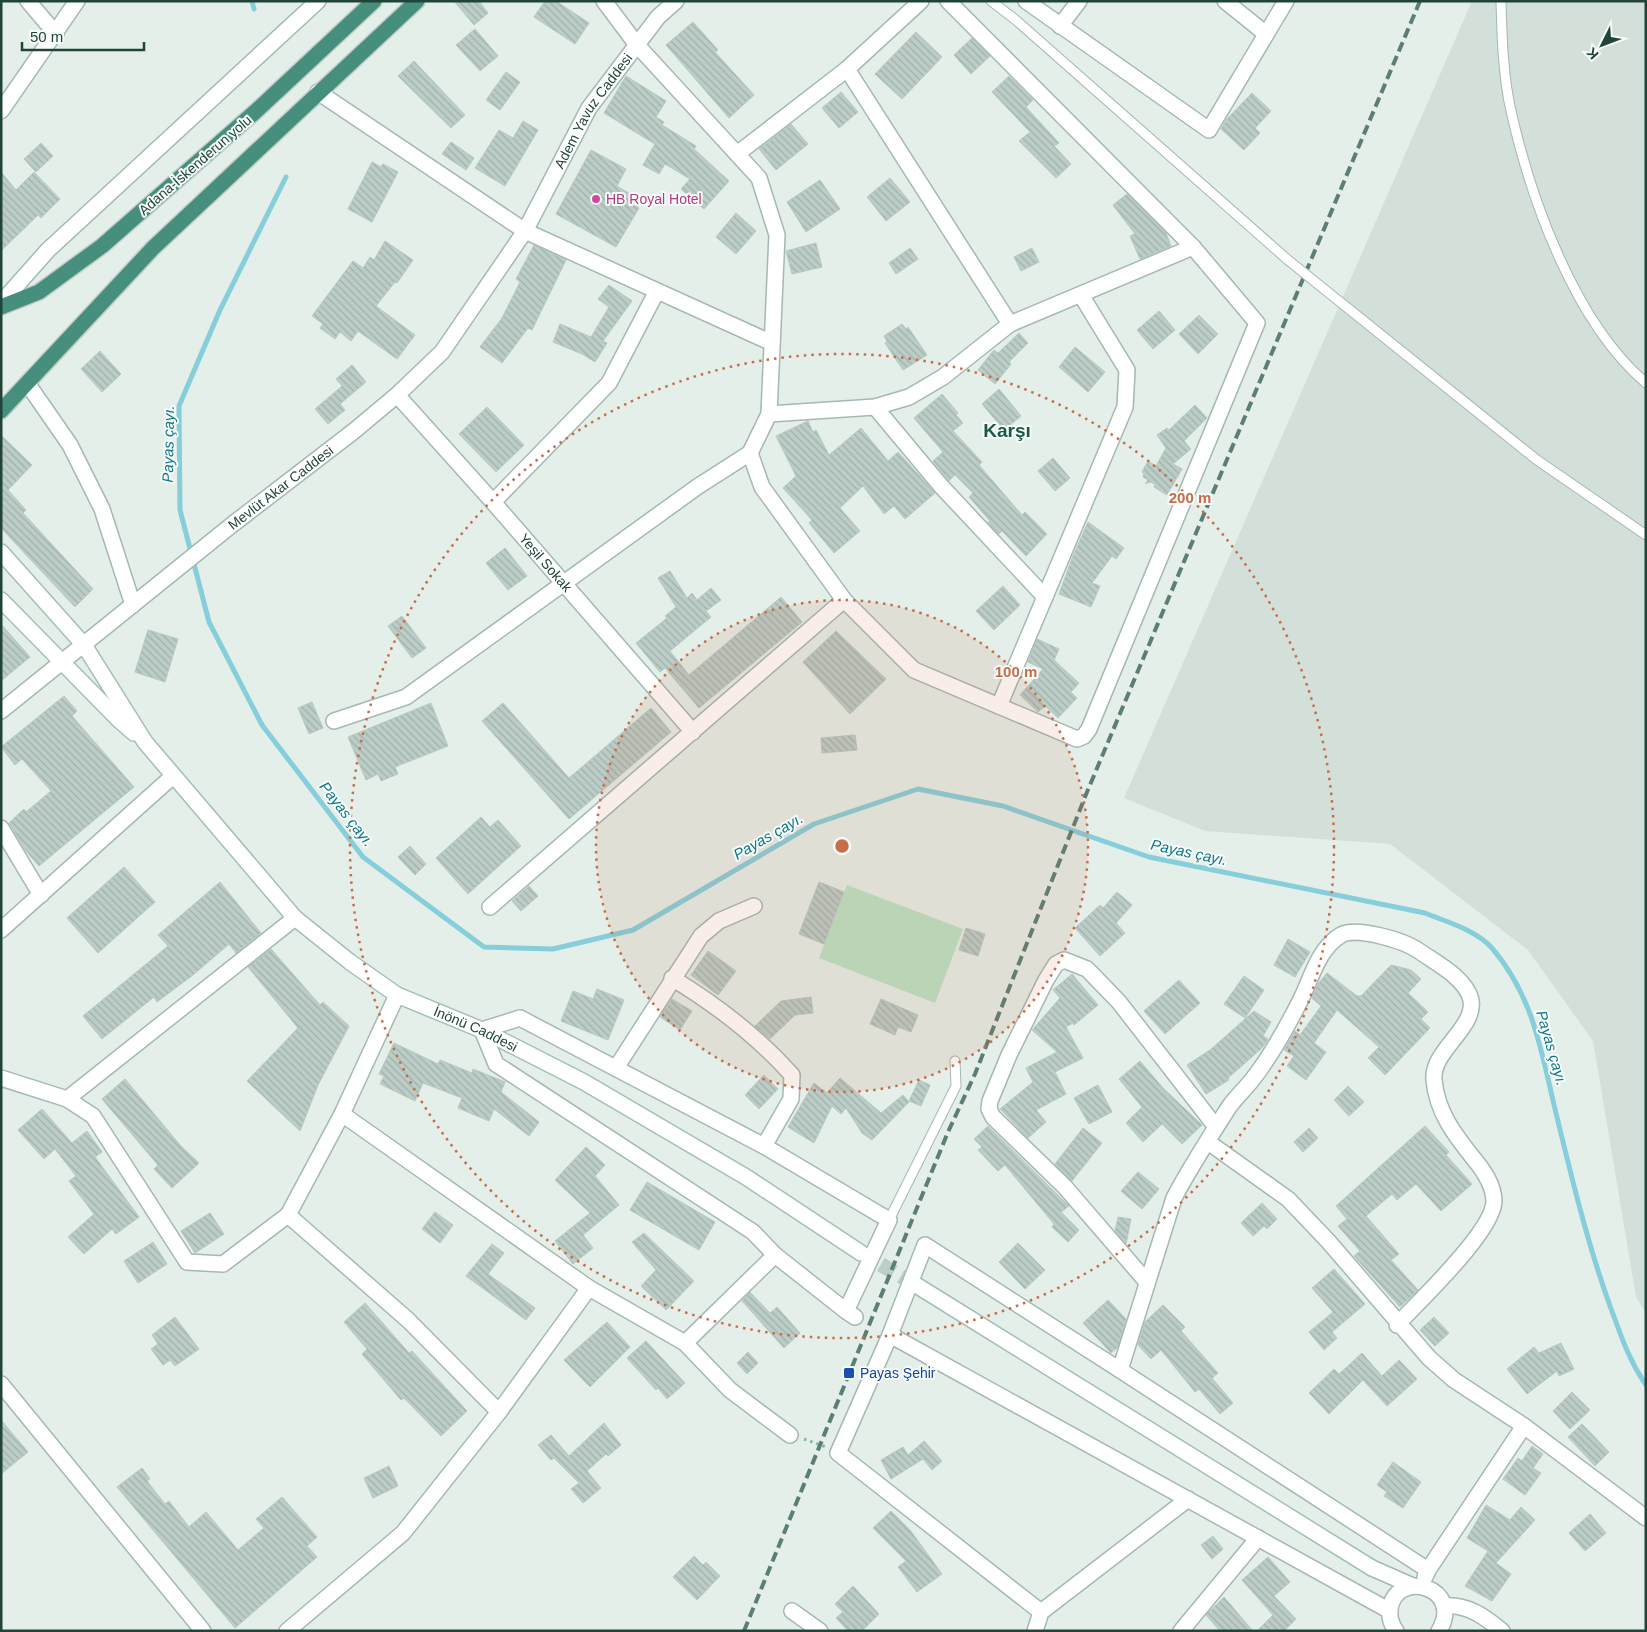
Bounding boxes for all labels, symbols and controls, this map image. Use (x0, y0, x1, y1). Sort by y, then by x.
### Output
scale bar (22, 20, 145, 52)
north arrow (1577, 20, 1627, 70)
text: 50 m (30, 28, 63, 45)
text: K (1583, 45, 1602, 63)
street label: Adem Yavuz Caddesi (551, 50, 636, 171)
street label: Adana-İskenderun yolu (135, 111, 255, 218)
place label: HB Royal Hotel (606, 191, 702, 207)
marker: HB Royal Hotel (590, 193, 602, 205)
water label: Payas çayı. (159, 405, 177, 483)
district label: Karşı (983, 420, 1031, 441)
street label: Mevlüt Akar Caddesi (225, 442, 336, 533)
text: 200 m (1169, 489, 1211, 506)
street label: Yeşil Sokak (516, 530, 576, 596)
text: 100 m (995, 663, 1037, 680)
water label: Payas çayı. (316, 778, 378, 850)
water label: Payas çayı. (730, 809, 806, 863)
water label: Payas çayı. (1149, 836, 1229, 868)
centre of rings (833, 837, 851, 855)
street label: İnönü Caddesi (431, 1002, 520, 1055)
water label: Payas çayı. (1533, 1008, 1571, 1088)
place label: Payas Şehi̇r (860, 1365, 936, 1381)
marker: Payas Şehi̇r (842, 1366, 856, 1380)

